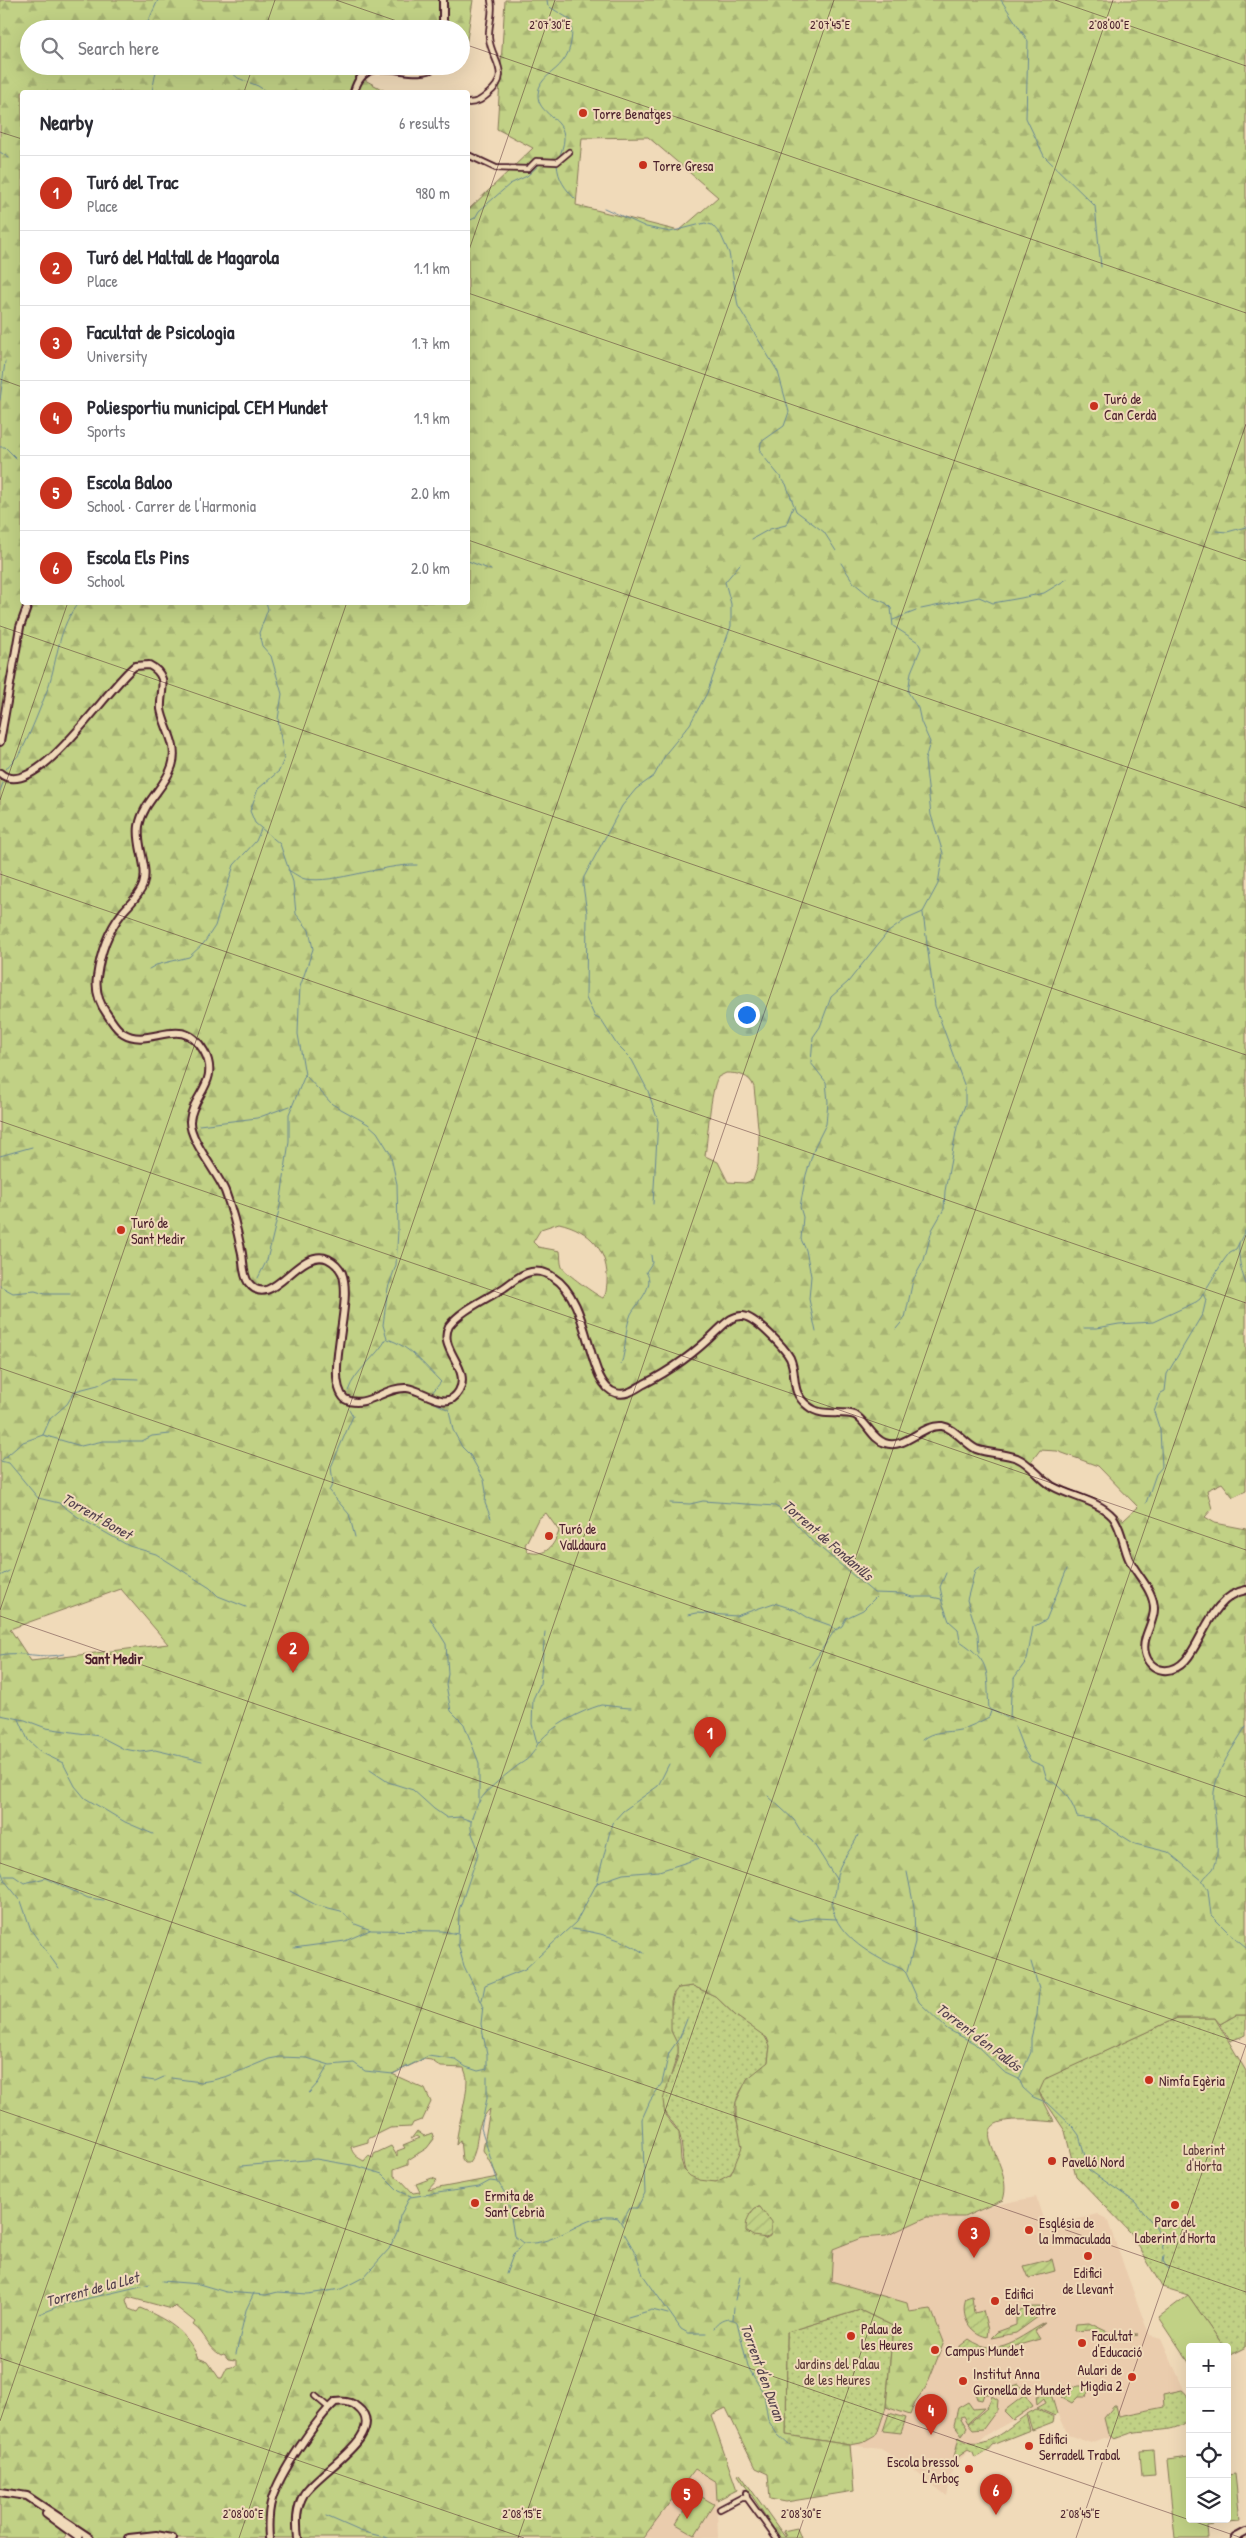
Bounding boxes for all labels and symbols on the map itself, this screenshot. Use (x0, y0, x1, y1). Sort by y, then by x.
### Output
text: 2°07'30"E (529, 16, 571, 33)
text: 2°07'45"E (810, 16, 851, 33)
text: 2°08'00"E (1089, 16, 1130, 33)
place label: Torre Benatges (593, 104, 671, 124)
marker: Torre Benatges (577, 107, 589, 119)
place label: Torre Gresa (653, 156, 714, 175)
marker: Torre Gresa (637, 159, 649, 171)
place label: Turó de Can Cerdà (1104, 389, 1157, 424)
marker: Turó de Can Cerdà (1088, 400, 1100, 412)
your location (734, 1002, 760, 1028)
place label: Turó de Sant Medir (131, 1213, 186, 1248)
marker: Turó de Sant Medir (115, 1224, 127, 1236)
water label: Torrent Bonet (58, 1488, 138, 1546)
water label: Torrent de Fondanills (778, 1495, 879, 1586)
place label: Turó de Valldaura (559, 1519, 606, 1554)
marker: Turó de Valldaura (543, 1530, 555, 1542)
pin: 2 (277, 1632, 309, 1673)
district label: Sant Medir (85, 1648, 143, 1669)
pin: 1 (694, 1717, 726, 1758)
water label: Torrent d'en Pallós (932, 1998, 1027, 2077)
place label: Nimfa Egèria (1159, 2071, 1225, 2091)
marker: Nimfa Egèria (1143, 2074, 1155, 2086)
park label: Laberint d'Horta (1183, 2140, 1225, 2175)
place label: Pavelló Nord (1062, 2152, 1125, 2171)
marker: Pavelló Nord (1046, 2155, 1058, 2167)
place label: Ermita de Sant Cebrià (485, 2186, 545, 2221)
marker: Ermita de Sant Cebrià (469, 2197, 481, 2209)
marker: Parc del Laberint d'Horta (1169, 2199, 1181, 2211)
place label: Parc del Laberint d'Horta (1135, 2212, 1216, 2247)
place label: Església de la Immaculada (1039, 2213, 1111, 2248)
pin: 3 (958, 2217, 990, 2258)
marker: Església de la Immaculada (1023, 2224, 1035, 2236)
marker: Edifici de Llevant (1082, 2250, 1094, 2262)
place label: Edifici de Llevant (1063, 2263, 1114, 2298)
water label: Torrent de la Llet (43, 2266, 143, 2311)
place label: Edifici del Teatre (1005, 2284, 1057, 2319)
marker: Edifici del Teatre (989, 2295, 1001, 2307)
place label: Palau de les Heures (861, 2319, 913, 2354)
water label: Torrent d'en Duran (736, 2320, 791, 2425)
place label: Facultat d'Educació (1091, 2326, 1142, 2361)
marker: Palau de les Heures (845, 2330, 857, 2342)
marker: Facultat d'Educació (1076, 2337, 1088, 2349)
place label: Campus Mundet (945, 2341, 1024, 2361)
marker: Campus Mundet (929, 2344, 941, 2356)
park label: Jardins del Palau de les Heures (795, 2354, 880, 2389)
place label: Aulari de Migdia 2 (1078, 2360, 1122, 2396)
place label: Institut Anna Gironella de Mundet (973, 2364, 1071, 2399)
marker: Aulari de Migdia 2 (1126, 2371, 1138, 2383)
marker: Institut Anna Gironella de Mundet (957, 2375, 969, 2387)
pin: 4 (915, 2394, 947, 2435)
place label: Edifici Serradell Trabal (1039, 2429, 1120, 2464)
marker: Edifici Serradell Trabal (1023, 2440, 1035, 2452)
place label: Escola bressol L'Arboç (887, 2452, 960, 2487)
marker: Escola bressol L'Arboç (963, 2463, 975, 2475)
pin: 6 (980, 2474, 1012, 2515)
pin: 5 (671, 2478, 703, 2519)
text: 2°08'00"E (223, 2505, 264, 2522)
text: 2°08'15"E (502, 2505, 542, 2522)
text: 2°08'30"E (781, 2505, 822, 2522)
text: 2°08'45"E (1060, 2505, 1100, 2522)

